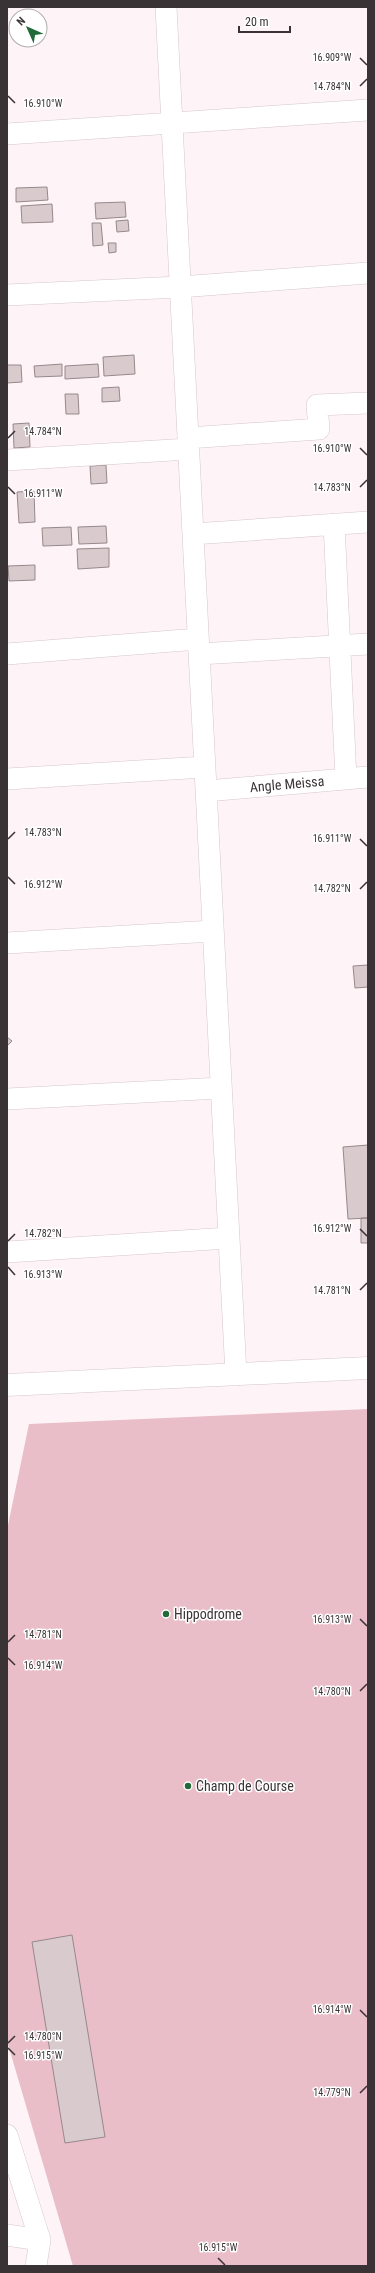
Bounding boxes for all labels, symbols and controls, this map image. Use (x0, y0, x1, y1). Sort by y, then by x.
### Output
north arrow (8, 8, 48, 48)
scale bar (239, 8, 290, 34)
text: N (14, 14, 28, 28)
text: 20 m (245, 15, 269, 29)
text: 16.909°W (313, 52, 352, 63)
text: 14.784°N (313, 81, 351, 92)
text: 16.910°W (24, 98, 63, 109)
text: 14.784°N (24, 426, 62, 437)
text: 16.910°W (313, 443, 352, 454)
text: 14.783°N (313, 482, 351, 493)
text: 16.911°W (24, 488, 63, 499)
street label: Angle Meissa (249, 773, 325, 795)
text: 14.783°N (24, 827, 62, 838)
text: 16.911°W (313, 833, 352, 844)
text: 16.912°W (24, 879, 63, 890)
text: 14.782°N (313, 883, 351, 894)
text: 16.912°W (313, 1223, 352, 1234)
text: 14.782°N (24, 1228, 62, 1239)
text: 16.913°W (24, 1269, 63, 1280)
text: 14.781°N (313, 1285, 351, 1296)
place label: Hippodrome (174, 1606, 242, 1622)
marker: Hippodrome (161, 1609, 171, 1619)
text: 16.913°W (313, 1614, 352, 1625)
text: 14.781°N (24, 1629, 62, 1640)
text: 16.914°W (24, 1660, 63, 1671)
text: 14.780°N (313, 1686, 351, 1697)
place label: Champ de Course (196, 1778, 294, 1794)
marker: Champ de Course (183, 1781, 193, 1791)
text: 16.914°W (313, 2004, 352, 2015)
text: 14.780°N (24, 2031, 62, 2042)
text: 16.915°W (24, 2050, 63, 2061)
text: 14.779°N (313, 2087, 351, 2098)
text: 16.915°W (199, 2242, 238, 2253)

